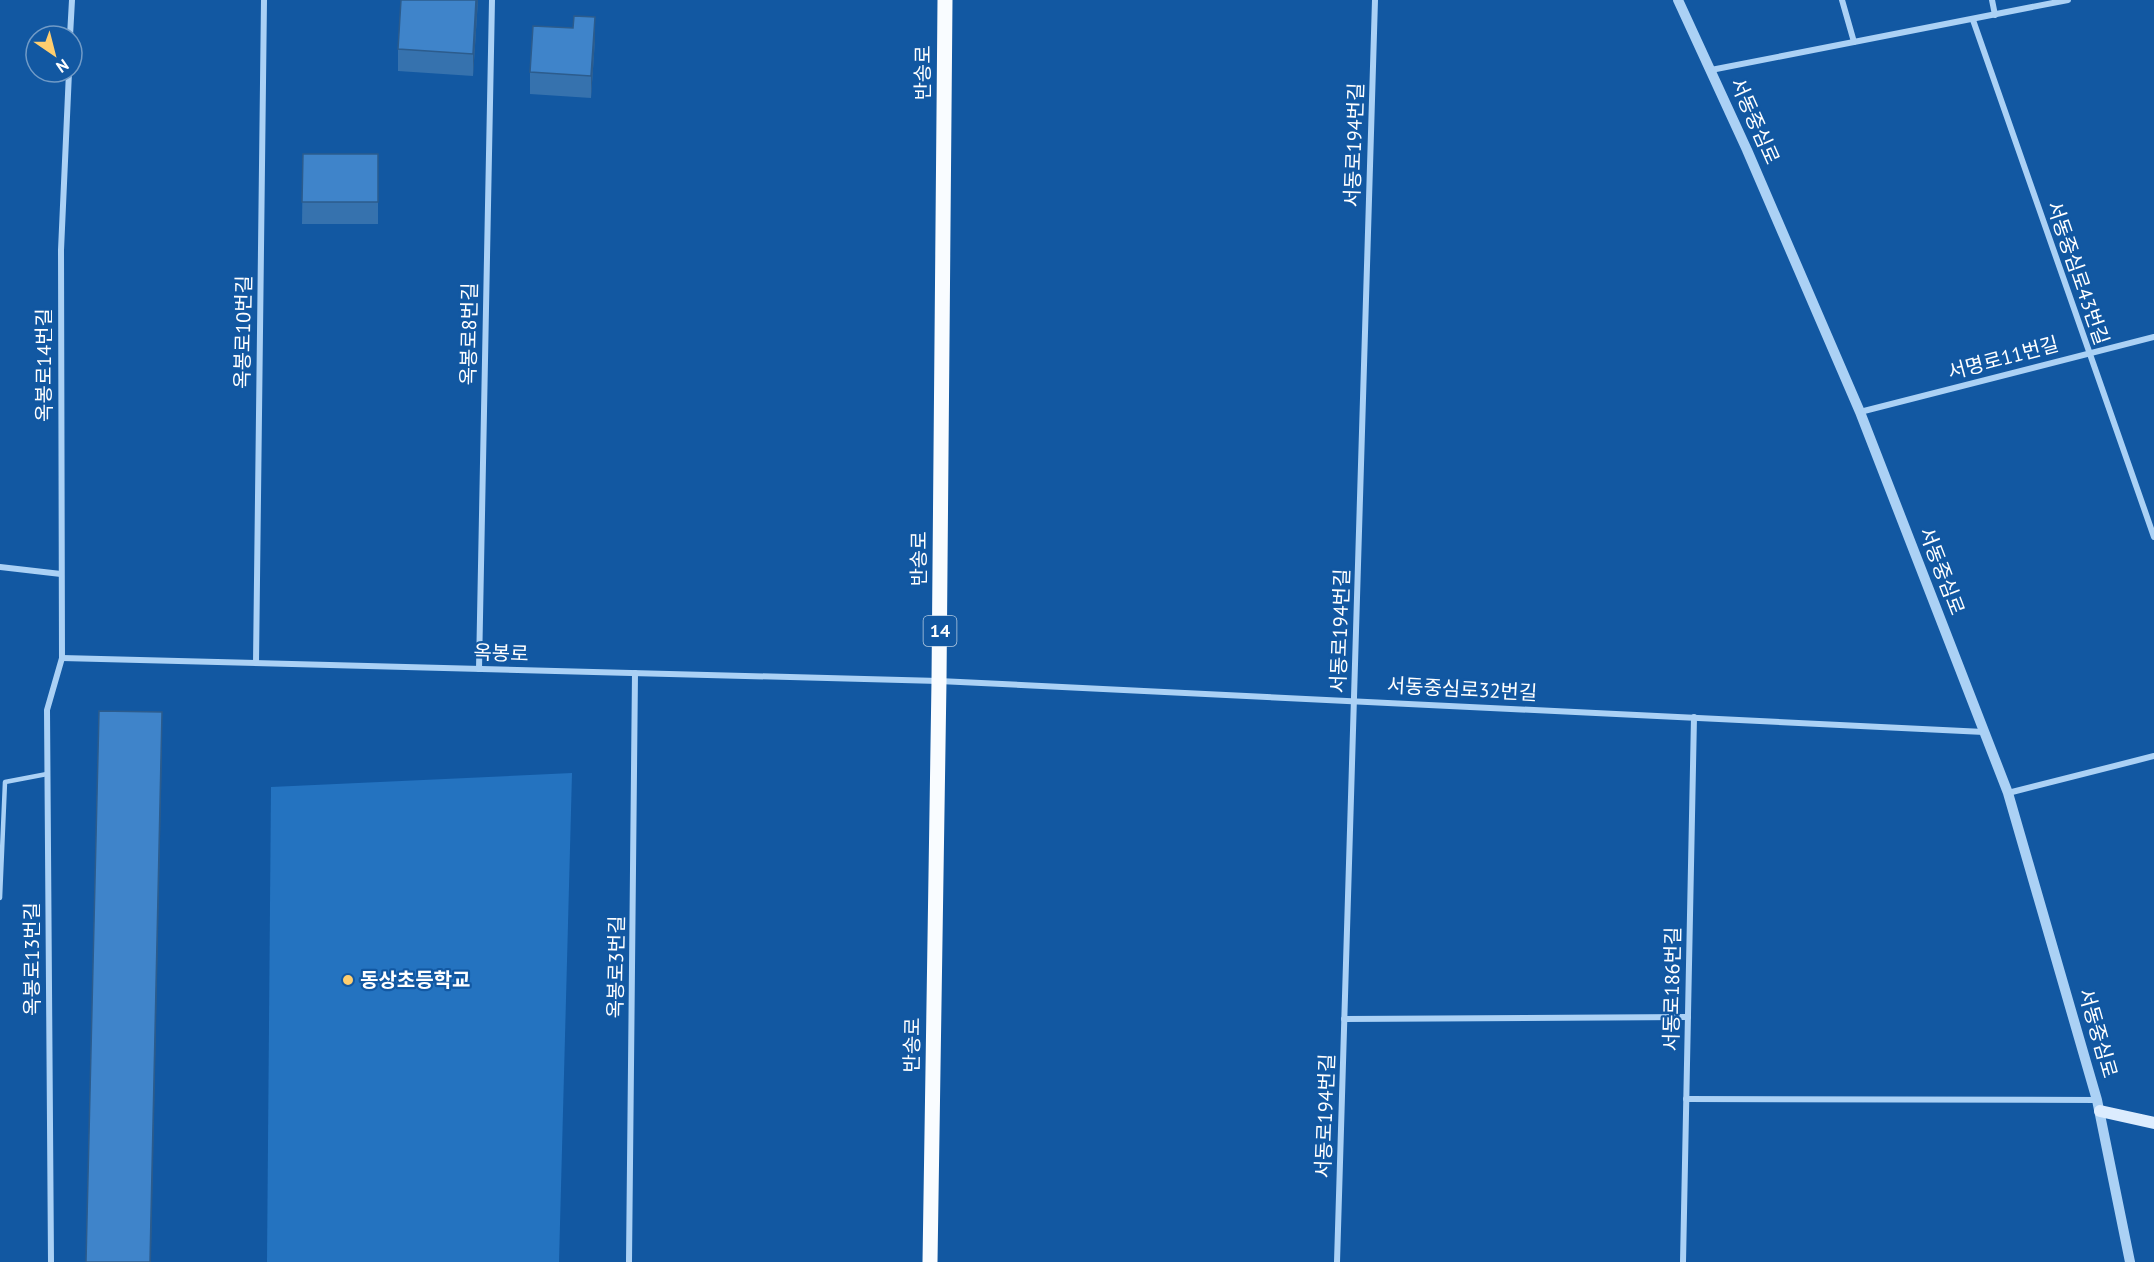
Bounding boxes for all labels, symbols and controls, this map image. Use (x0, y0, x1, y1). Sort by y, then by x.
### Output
north arrow (24, 24, 84, 84)
street label: 반송로 (910, 45, 936, 101)
text: N (53, 55, 73, 77)
street label: 서동중심로 (1724, 74, 1786, 168)
street label: 서동로194번길 (1339, 82, 1369, 208)
street label: 서동중심로43번길 (2041, 198, 2115, 348)
street label: 옥봉로10번길 (229, 275, 257, 389)
street label: 옥봉로8번길 (455, 282, 483, 386)
street label: 옥봉로14번길 (31, 308, 57, 422)
street label: 서명로11번길 (1945, 331, 2061, 385)
street label: 서동중심로 (1913, 523, 1971, 619)
street label: 반송로 (906, 531, 932, 587)
street label: 서동로194번길 (1325, 568, 1355, 694)
road number: 14 (924, 616, 956, 646)
street label: 옥봉로 (473, 639, 529, 667)
street label: 서동중심로32번길 (1386, 672, 1538, 706)
street label: 옥봉로13번길 (19, 902, 45, 1016)
street label: 옥봉로3번길 (602, 915, 630, 1019)
street label: 서동로186번길 (1658, 926, 1686, 1052)
place label: 동상초등학교 (360, 967, 470, 993)
marker: 동상초등학교 (341, 973, 355, 987)
street label: 서동중심로 (2073, 985, 2123, 1081)
street label: 반송로 (899, 1017, 925, 1073)
street label: 서동로194번길 (1310, 1053, 1340, 1179)

